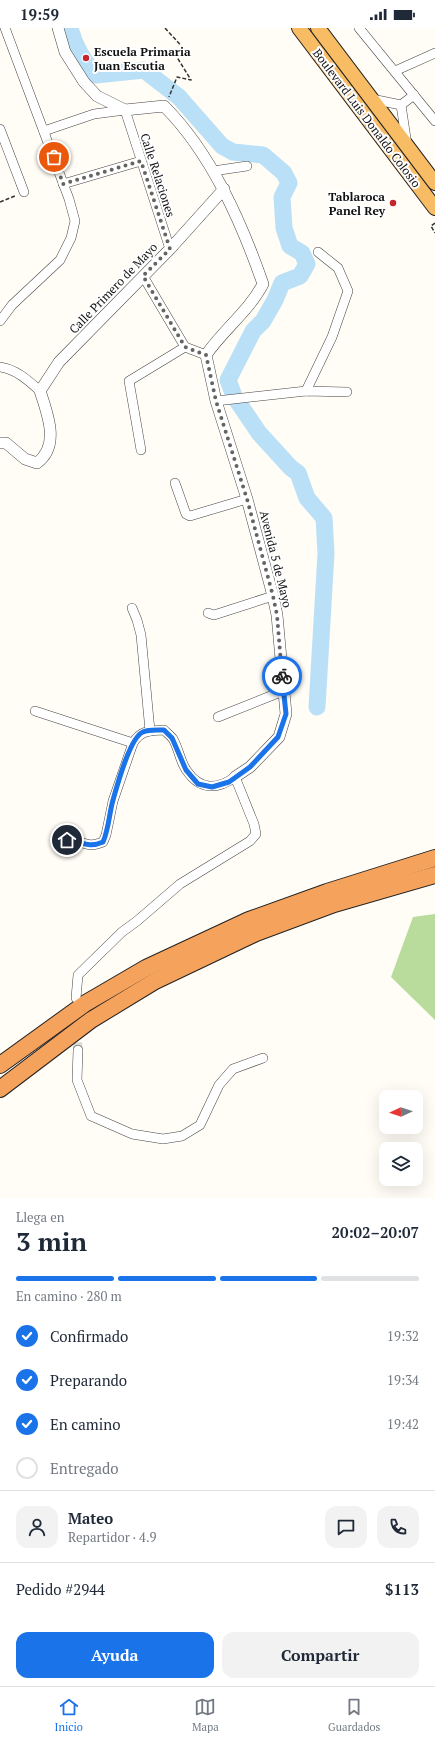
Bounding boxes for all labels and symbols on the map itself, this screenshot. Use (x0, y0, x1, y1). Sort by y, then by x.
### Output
place label: Escuela Primaria Juan Escutia (94, 44, 191, 73)
street label: Boulevard Luis Donaldo Colosio (310, 46, 424, 191)
marker: Escuela Primaria Juan Escutia (81, 53, 91, 63)
street label: Calle Relaciones (137, 131, 179, 219)
pin (37, 140, 71, 174)
place label: Tablaroca Panel Rey (328, 189, 386, 218)
marker: Tablaroca Panel Rey (388, 198, 398, 208)
street label: Calle Primero de Mayo (66, 239, 160, 337)
street label: Avenida 5 de Mayo (257, 509, 295, 609)
courier (262, 656, 302, 696)
pin (50, 823, 84, 857)
north arrow (379, 1090, 423, 1134)

